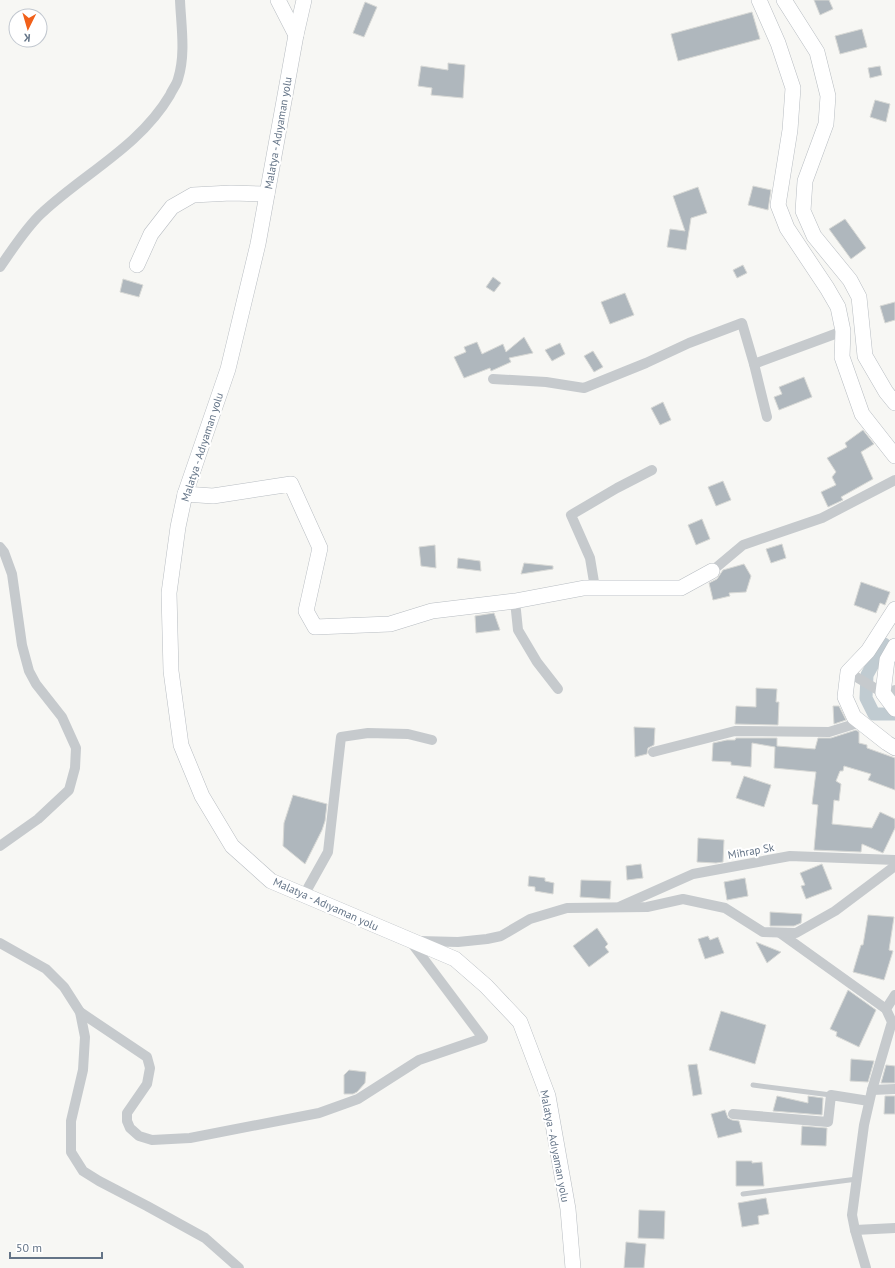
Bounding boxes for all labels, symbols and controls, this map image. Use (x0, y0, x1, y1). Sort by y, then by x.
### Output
north arrow (8, 8, 48, 48)
text: K (23, 31, 31, 45)
street label: Malatya - Adıyaman yolu (261, 76, 295, 190)
street label: Malatya - Adıyaman yolu (178, 391, 226, 503)
street label: Mihrap Sk (727, 840, 776, 862)
street label: Malatya - Adıyaman yolu (271, 874, 381, 934)
street label: Malatya - Adıyaman yolu (537, 1089, 573, 1203)
scale bar (10, 1234, 102, 1260)
text: 50 m (16, 1240, 42, 1255)

